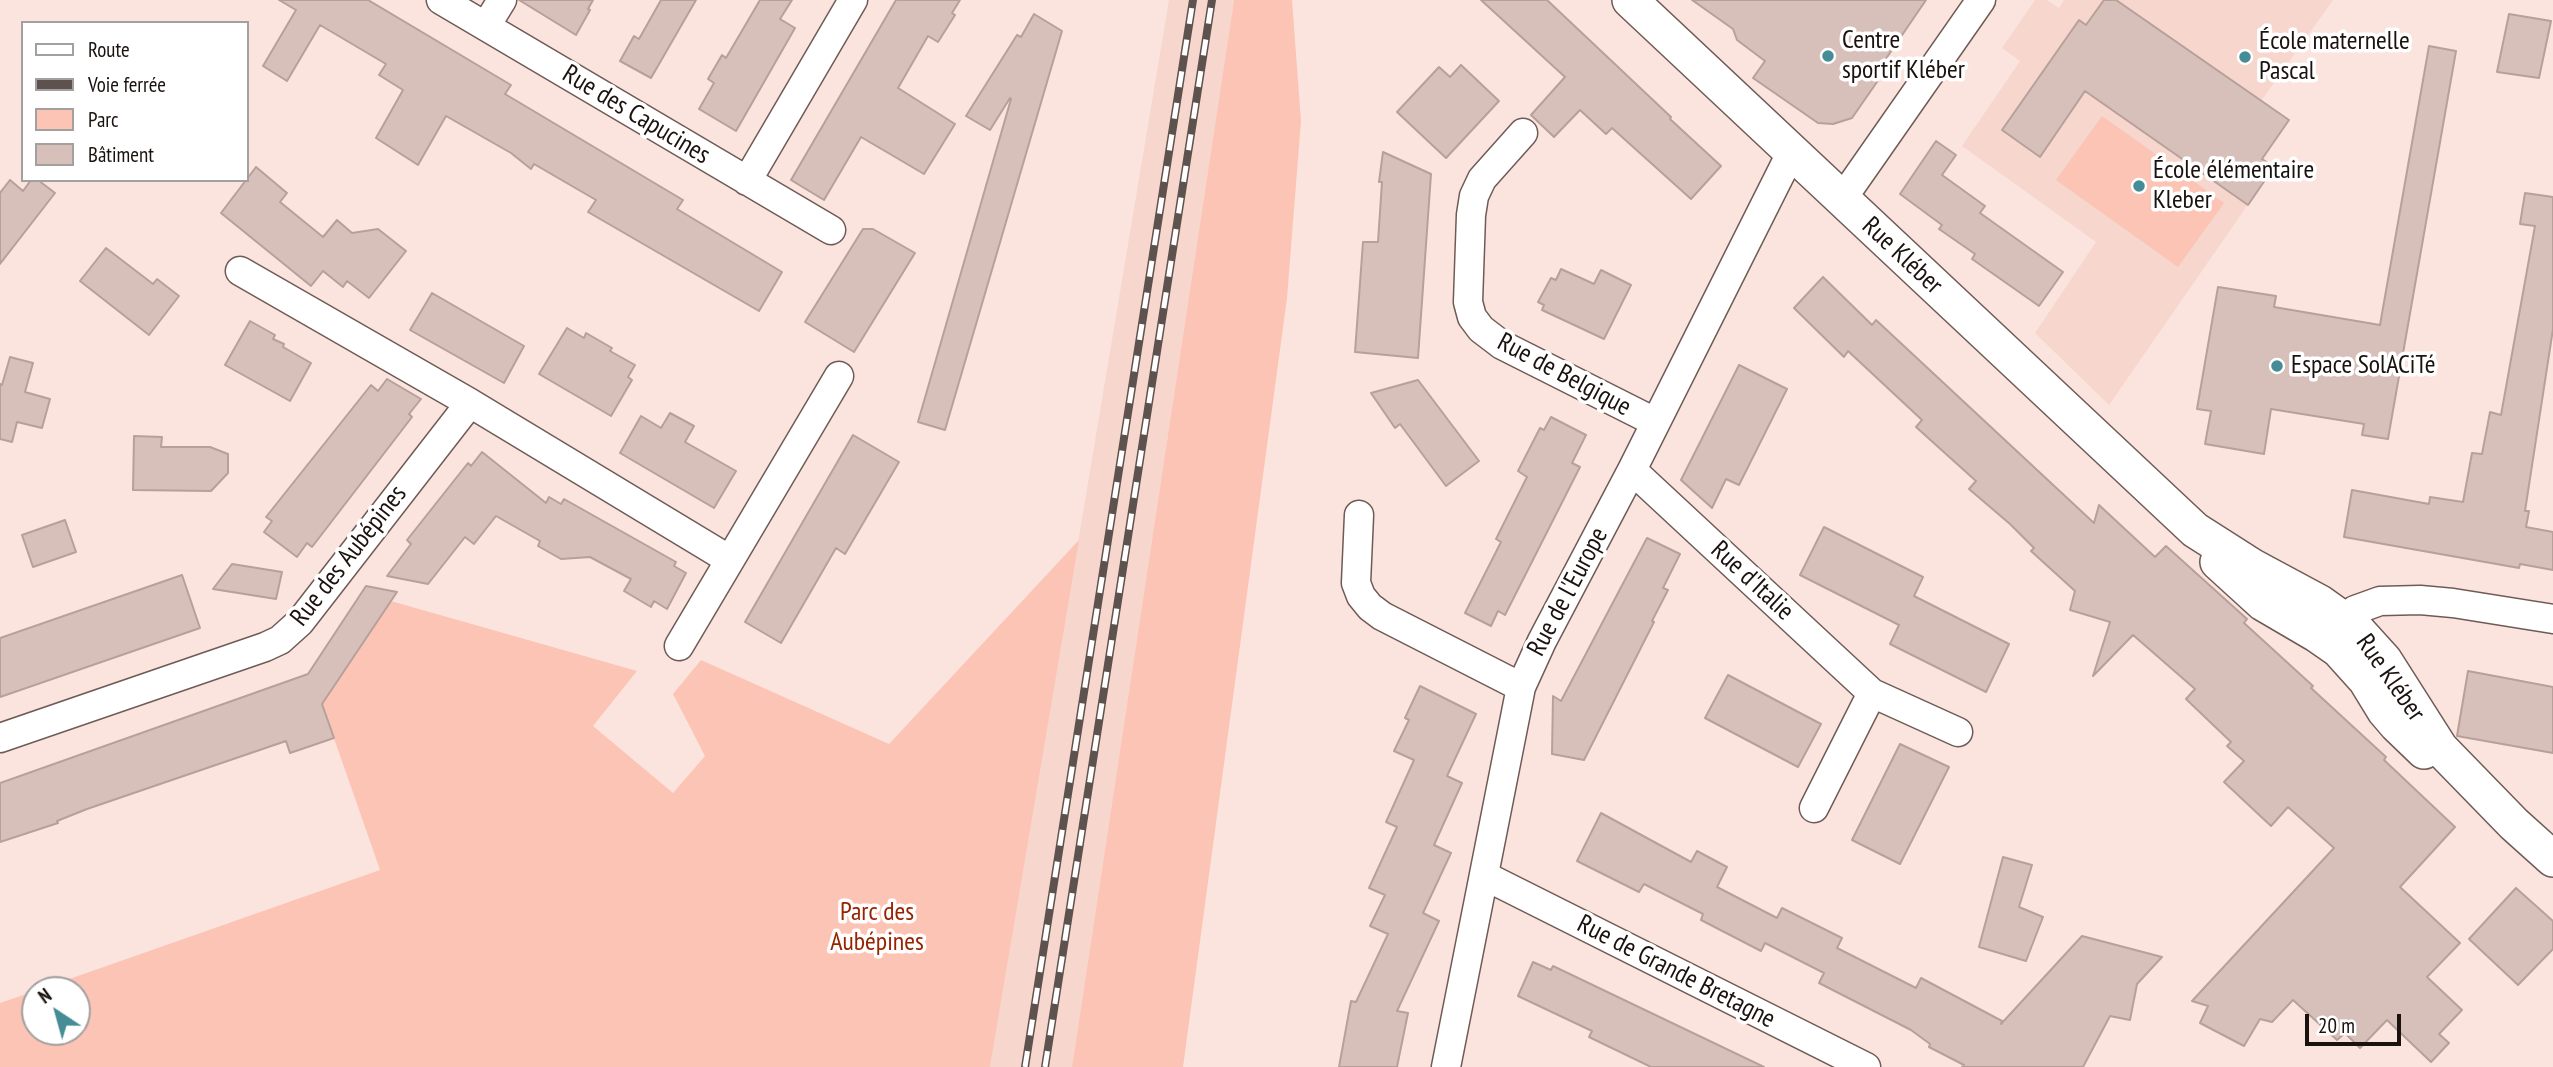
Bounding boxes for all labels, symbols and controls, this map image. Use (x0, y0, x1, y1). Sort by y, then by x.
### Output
legend (21, 21, 248, 182)
place label: Centre sportif Kléber (1842, 25, 1965, 86)
place label: École maternelle Pascal (2259, 26, 2410, 88)
text: Route (88, 36, 130, 63)
marker: Centre sportif Kléber (1820, 48, 1836, 64)
marker: École maternelle Pascal (2237, 49, 2253, 65)
street label: Rue des Capucines (557, 59, 715, 171)
text: Voie ferrée (88, 71, 166, 98)
text: Parc (88, 106, 119, 133)
text: Bâtiment (88, 141, 154, 168)
place label: École élémentaire Kleber (2153, 155, 2314, 216)
marker: École élémentaire Kleber (2131, 178, 2147, 194)
street label: Rue Kléber (1855, 211, 1949, 301)
street label: Rue de Belgique (1492, 327, 1636, 423)
place label: Espace SolACiTé (2291, 350, 2436, 382)
marker: Espace SolACiTé (2269, 358, 2285, 374)
street label: Rue des Aubépines (284, 479, 414, 633)
street label: Rue de l'Europe (1521, 522, 1615, 662)
street label: Rue d'Italie (1704, 535, 1800, 627)
street label: Rue Kléber (2349, 629, 2431, 727)
park label: Parc des Aubépines (830, 897, 924, 958)
street label: Rue de Grande Bretagne (1572, 909, 1780, 1035)
north arrow (21, 976, 91, 1046)
text: N (34, 983, 56, 1008)
scale bar (2308, 1000, 2404, 1044)
text: 20 m (2318, 1012, 2355, 1039)

